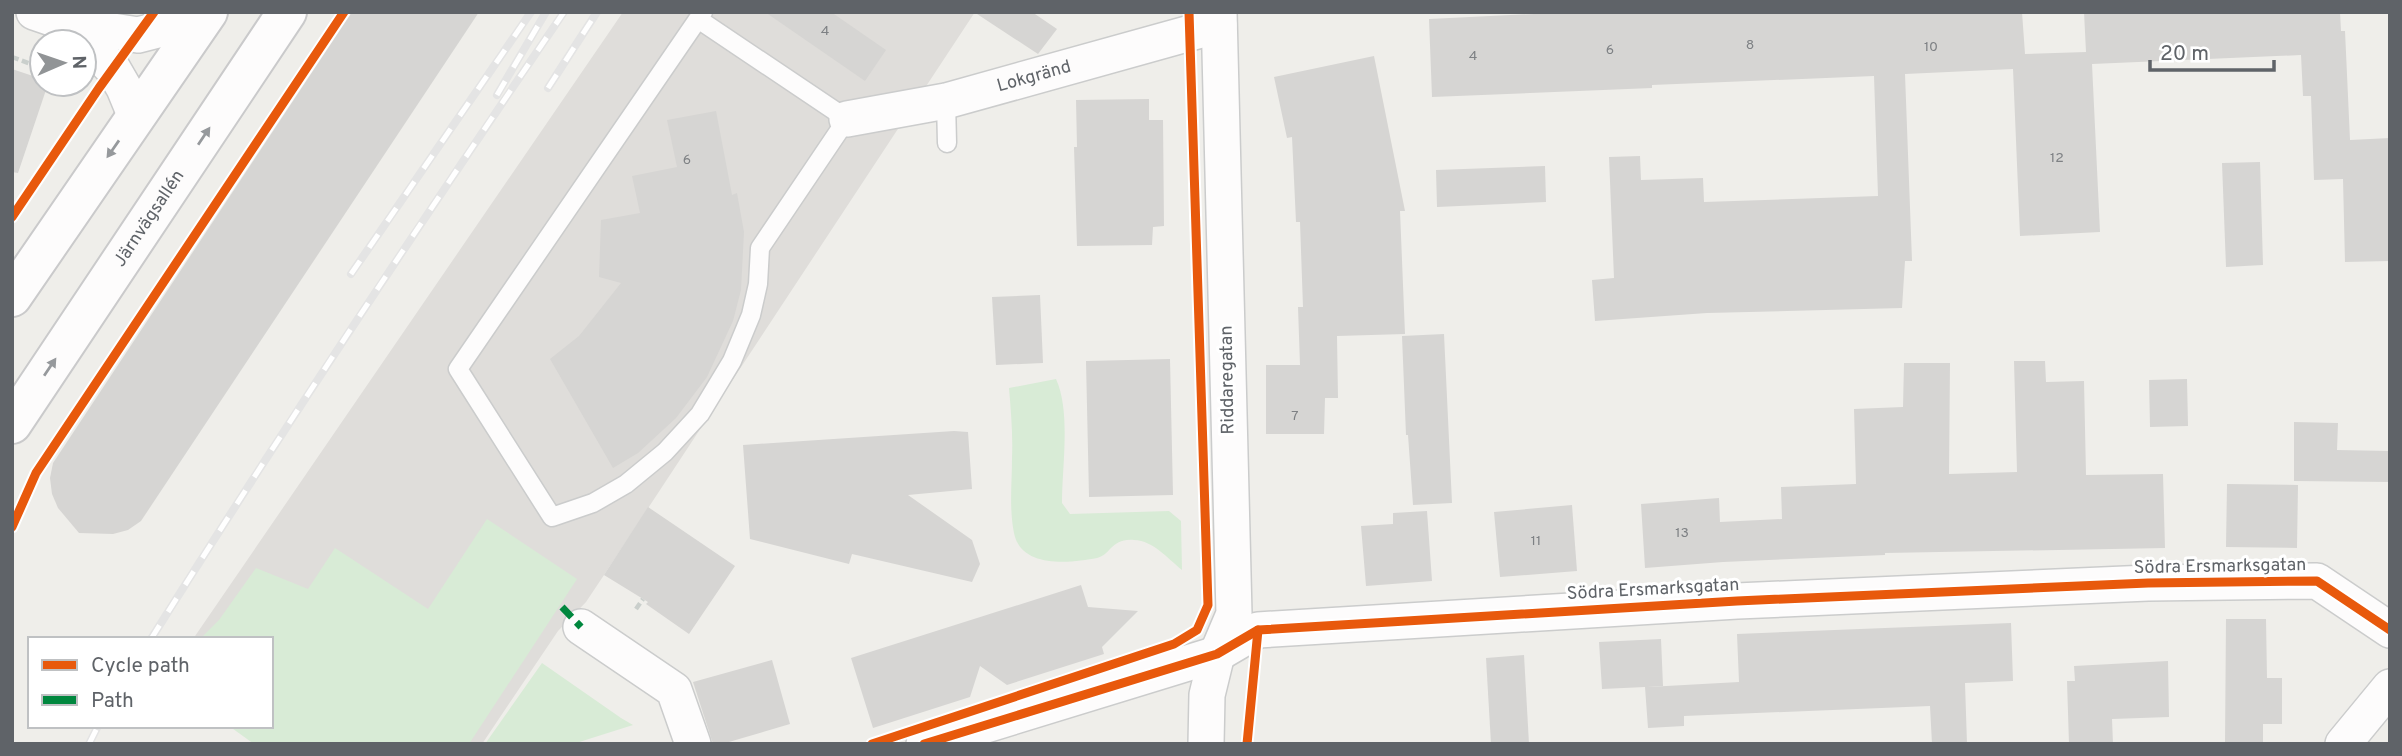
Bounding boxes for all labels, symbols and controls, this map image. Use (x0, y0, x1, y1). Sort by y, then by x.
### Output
house number: 4 (821, 23, 829, 40)
north arrow (28, 28, 98, 98)
scale bar (2150, 28, 2274, 72)
house number: 8 (1746, 37, 1754, 54)
house number: 10 (1924, 39, 1938, 56)
text: 20 m (2160, 41, 2209, 68)
house number: 6 (1606, 42, 1614, 59)
house number: 4 (1469, 48, 1477, 65)
text: N (66, 55, 90, 70)
street label: Lokgränd (994, 55, 1074, 98)
one-way arrow (197, 127, 211, 145)
one-way arrow (106, 140, 120, 158)
house number: 12 (2050, 150, 2064, 167)
house number: 6 (683, 152, 691, 169)
street label: Järnvägsallén (109, 166, 190, 271)
street label: Riddaregatan (1216, 325, 1240, 435)
one-way arrow (43, 358, 57, 376)
house number: 7 (1291, 408, 1299, 425)
house number: 13 (1675, 525, 1689, 542)
house number: 11 (1531, 533, 1541, 550)
street label: Södra Ersmarksgatan (2133, 554, 2307, 580)
street label: Södra Ersmarksgatan (1566, 574, 1740, 606)
legend (28, 637, 273, 728)
text: Cycle path (91, 653, 190, 680)
text: Path (91, 688, 134, 715)

